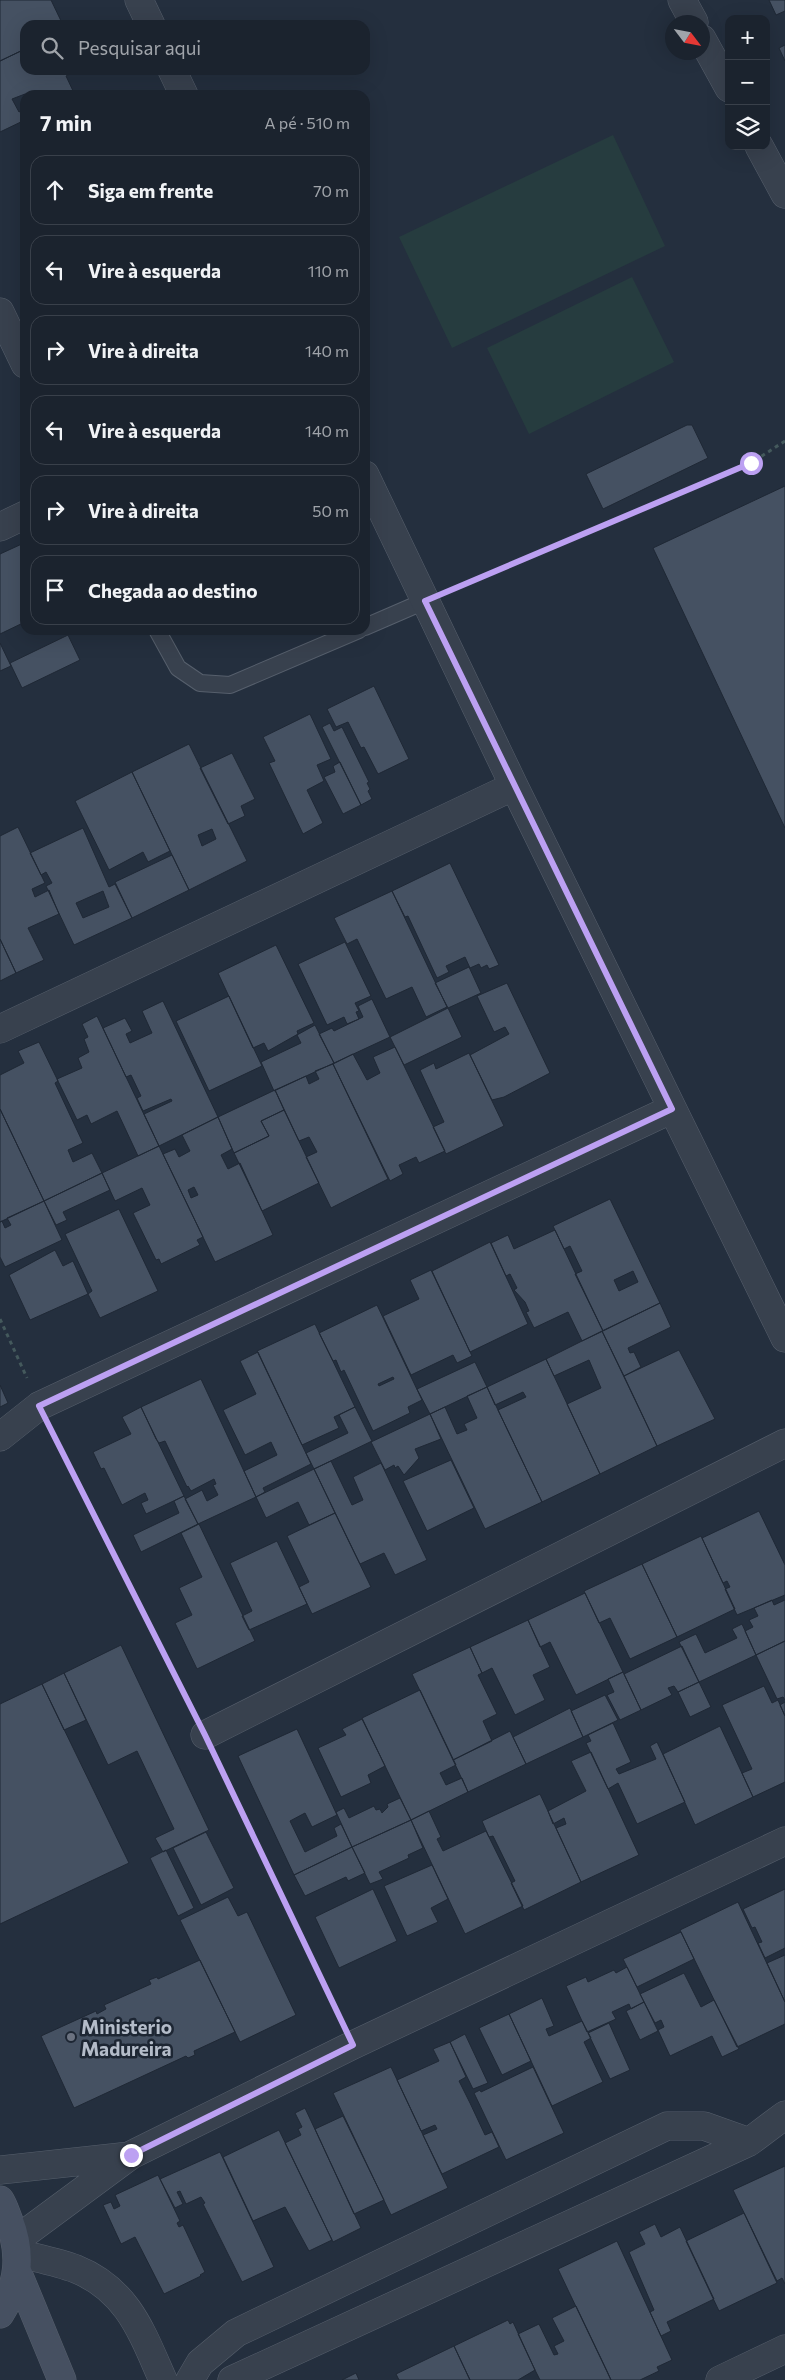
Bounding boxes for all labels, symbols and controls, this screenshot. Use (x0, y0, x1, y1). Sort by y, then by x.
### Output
north arrow (665, 15, 710, 60)
map controls (725, 15, 770, 150)
button: + (725, 15, 770, 60)
search box (20, 20, 370, 75)
icon: search (38, 34, 66, 62)
text: Pesquisar aqui (78, 36, 201, 59)
button: − (725, 60, 770, 105)
button: layers (725, 105, 770, 150)
text: 7 min (40, 110, 92, 135)
text: A pé · 510 m (265, 113, 350, 132)
icon: ahead (41, 176, 69, 204)
text: Siga em frente (88, 179, 213, 202)
text: 70 m (313, 181, 349, 200)
icon: left (41, 256, 69, 284)
text: Vire à esquerda (88, 259, 221, 282)
text: 110 m (308, 261, 349, 280)
icon: right (41, 336, 69, 364)
text: Vire à direita (88, 339, 199, 362)
text: 140 m (305, 341, 349, 360)
icon: left (41, 416, 69, 444)
text: Vire à esquerda (88, 419, 221, 442)
text: 140 m (305, 421, 349, 440)
route start (740, 452, 763, 475)
icon: right (41, 496, 69, 524)
text: Vire à direita (88, 499, 199, 522)
text: 50 m (312, 501, 349, 520)
icon: arrive (41, 576, 69, 604)
text: Chegada ao destino (88, 579, 258, 602)
place label: Ministerio Madureira (81, 2015, 172, 2060)
marker: Ministerio Madureira (65, 2031, 77, 2043)
route end (120, 2144, 143, 2167)

